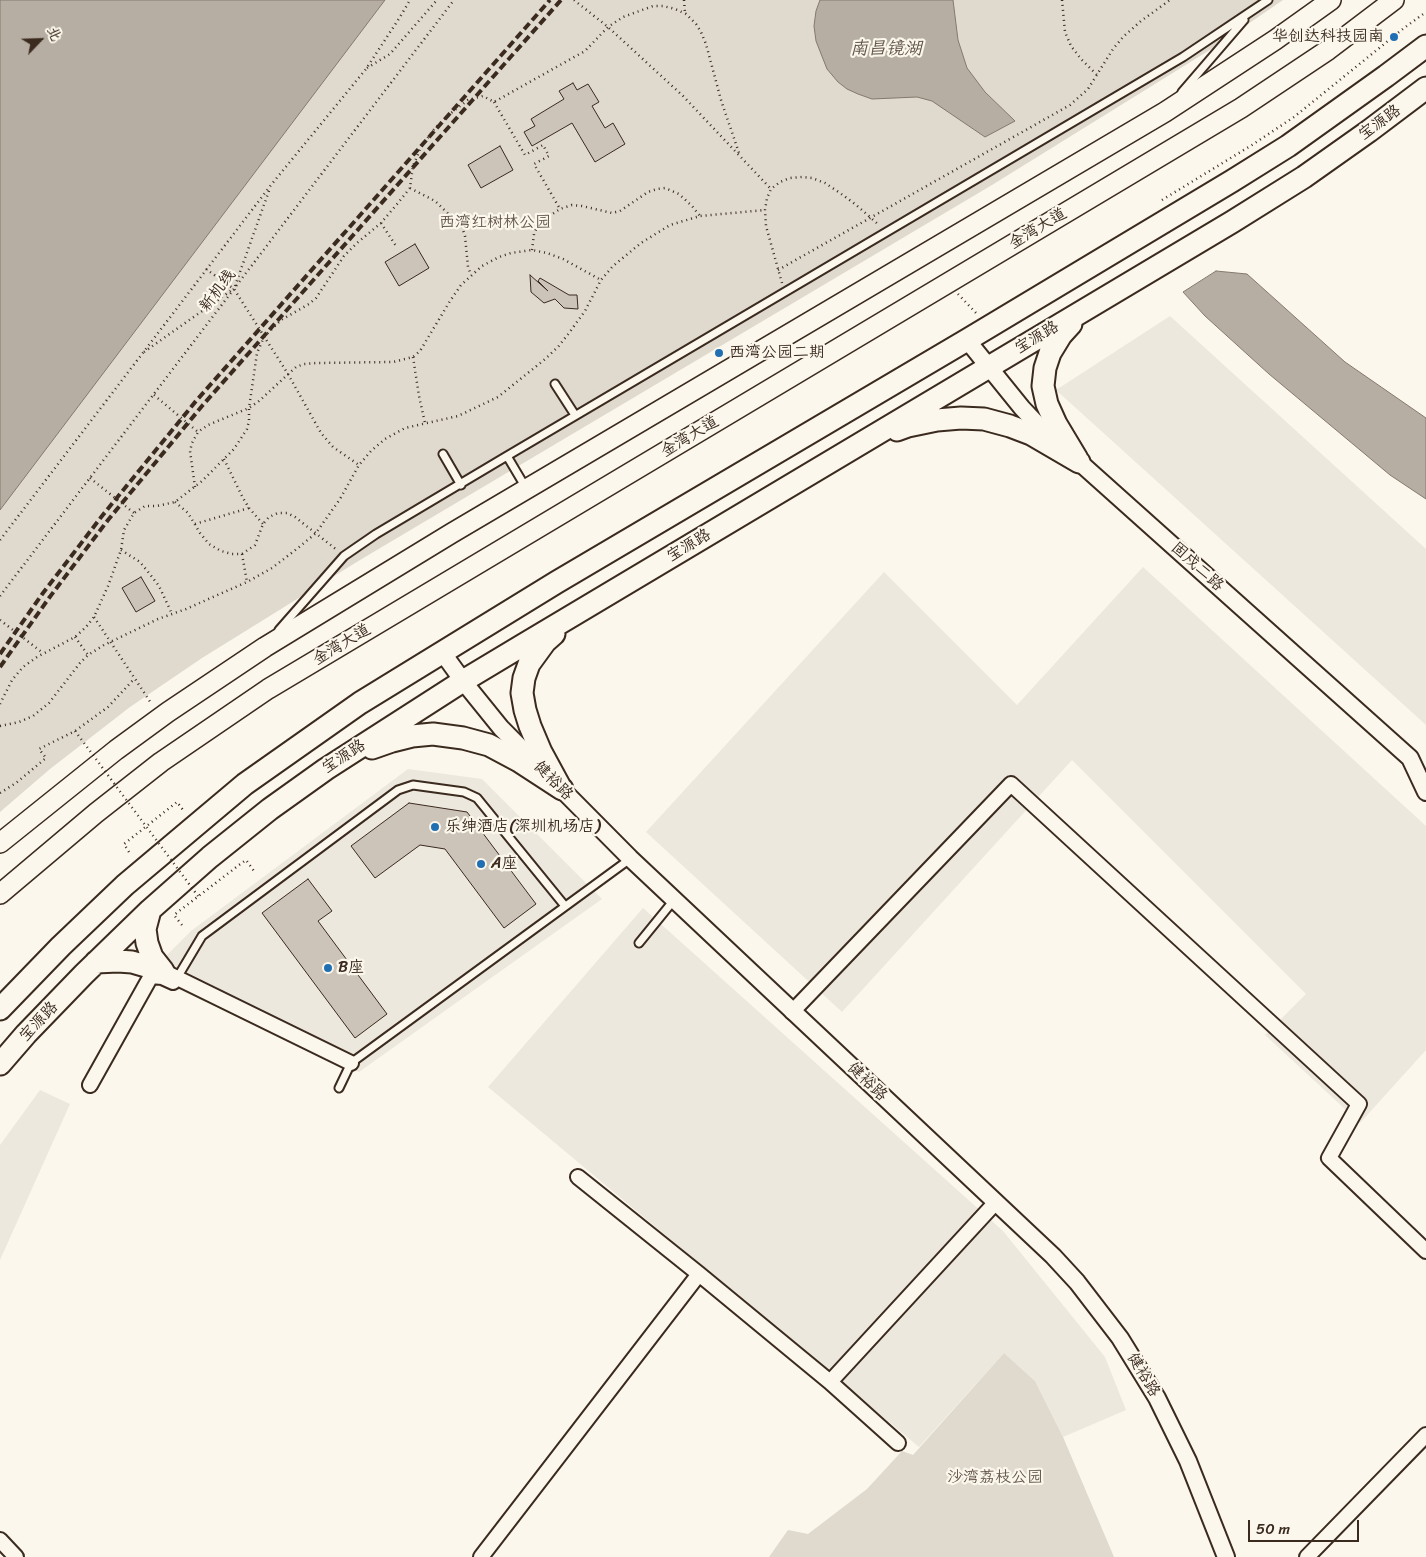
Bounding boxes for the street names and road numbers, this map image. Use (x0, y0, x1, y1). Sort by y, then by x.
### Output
street label: 宝源路 (1355, 101, 1405, 145)
street label: 金湾大道 (1006, 204, 1070, 254)
street label: 新机线 (196, 266, 240, 316)
street label: 宝源路 (1011, 317, 1063, 359)
street label: 金湾大道 (658, 412, 722, 462)
street label: 宝源路 (663, 525, 715, 567)
street label: 固戍二路 (1167, 538, 1227, 596)
street label: 金湾大道 (310, 620, 374, 670)
street label: 宝源路 (319, 736, 369, 778)
street label: 健裕路 (529, 757, 577, 805)
street label: 宝源路 (16, 998, 62, 1046)
street label: 健裕路 (843, 1059, 891, 1105)
street label: 健裕路 (1122, 1349, 1164, 1401)

